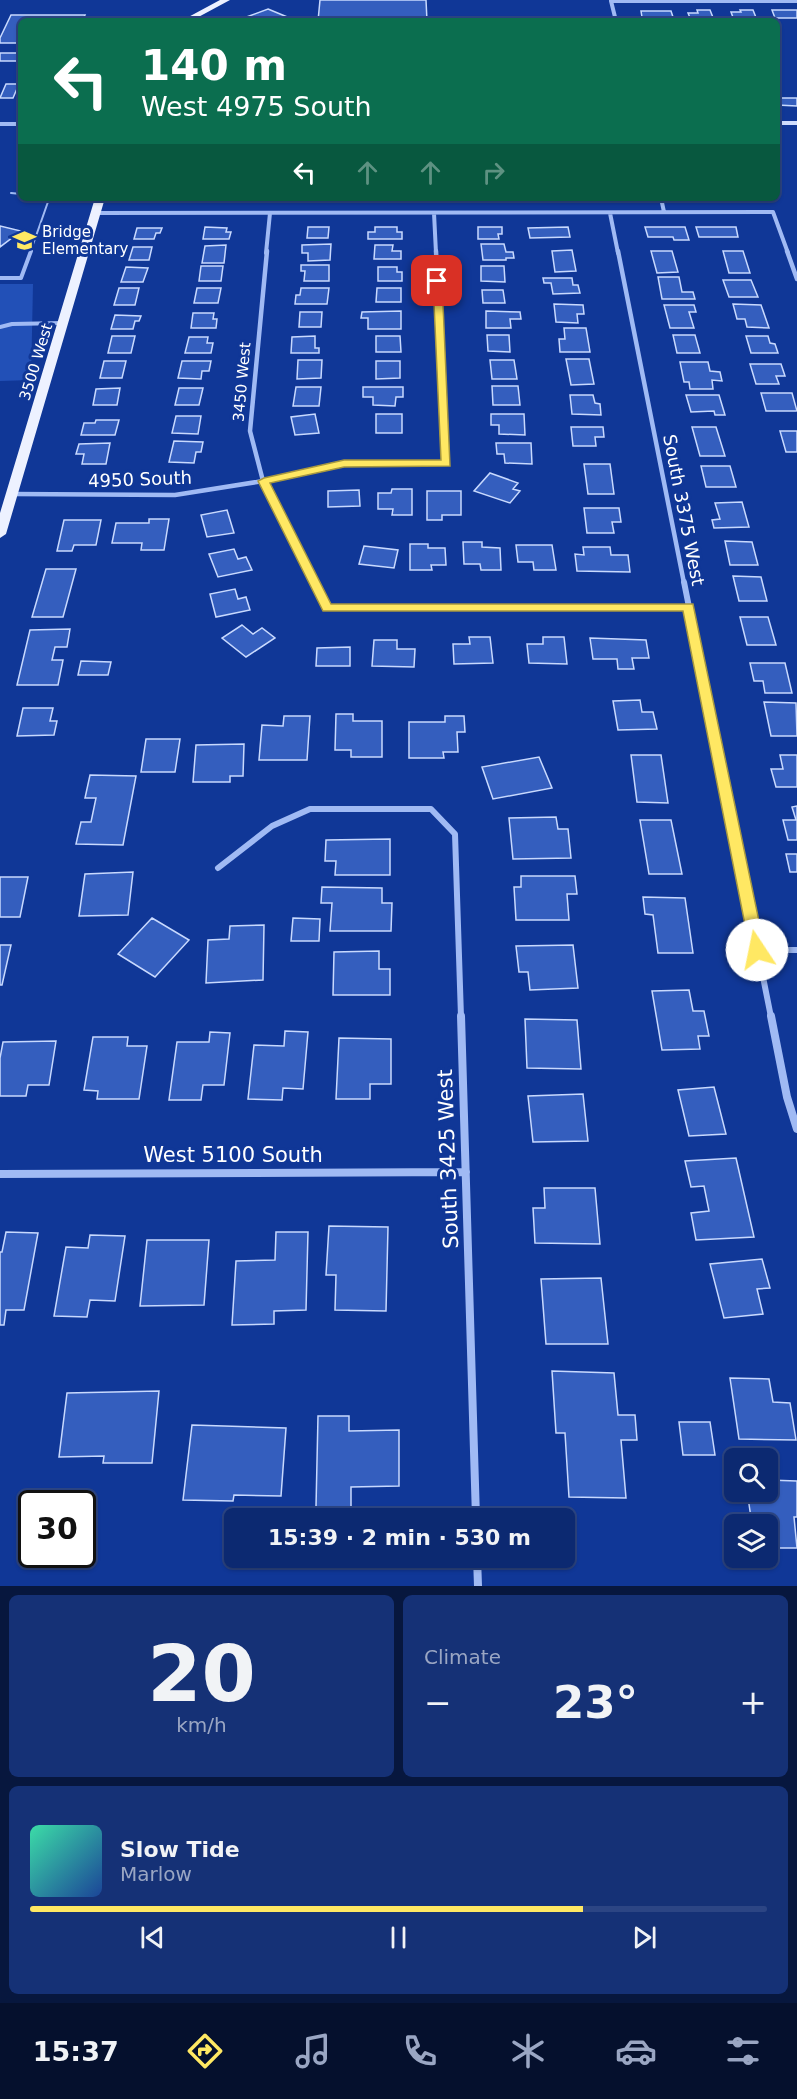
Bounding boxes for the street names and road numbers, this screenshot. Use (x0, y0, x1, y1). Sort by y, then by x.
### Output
street label: 3500 West (16, 321, 56, 403)
street label: 3450 West (230, 341, 254, 423)
street label: South 3375 West (659, 432, 709, 588)
street label: 4950 South (88, 467, 192, 491)
street label: South 3425 West (433, 1069, 463, 1249)
street label: West 5100 South (143, 1143, 323, 1167)

